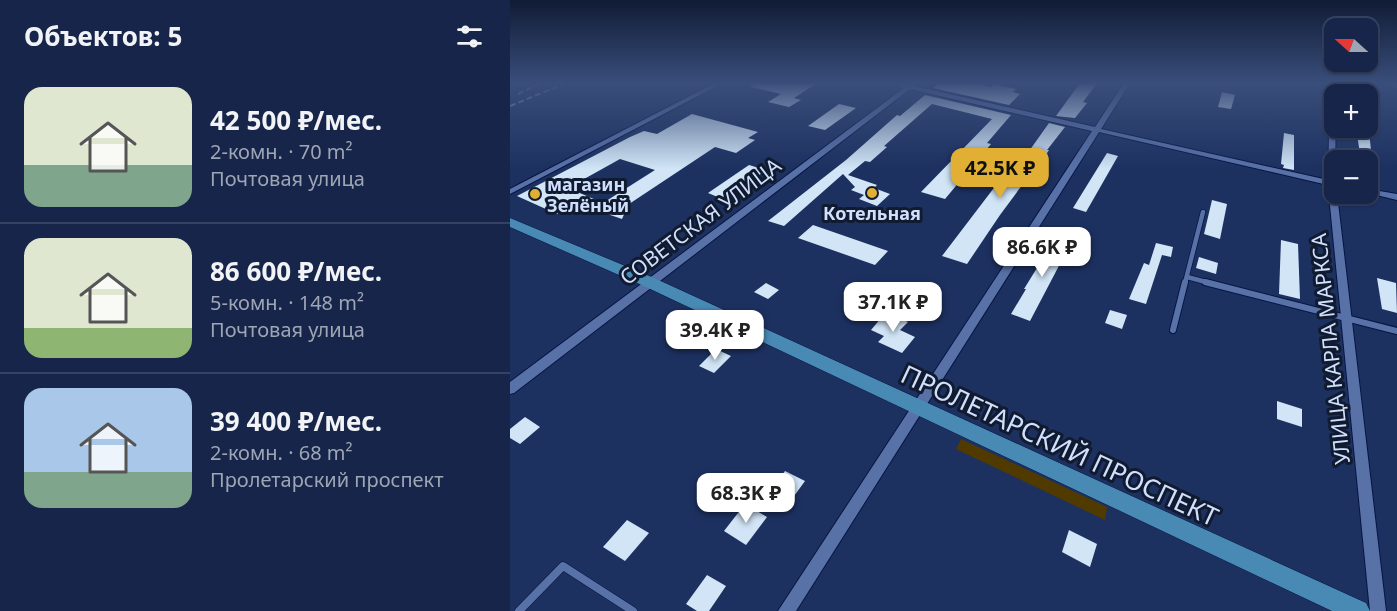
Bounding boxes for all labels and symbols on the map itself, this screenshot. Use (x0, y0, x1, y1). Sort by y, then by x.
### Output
north arrow (1324, 18, 1378, 72)
pin: 42.5K ₽ (945, 148, 1055, 199)
street label: СОВЕТСКАЯ УЛИЦА (614, 151, 787, 291)
place label: магазин Зелёный (547, 172, 629, 217)
marker: Котельная (865, 186, 879, 200)
marker: магазин Зелёный (528, 187, 542, 201)
place label: Котельная (823, 201, 921, 225)
pin: 86.6K ₽ (987, 227, 1097, 278)
street label: УЛИЦА КАРЛА МАРКСА (1304, 231, 1356, 466)
pin: 37.1K ₽ (838, 282, 948, 333)
pin: 39.4K ₽ (660, 310, 770, 361)
street label: ПРОЛЕТАРСКИЙ ПРОСПЕКТ (895, 356, 1225, 535)
pin: 68.3K ₽ (691, 473, 801, 524)

